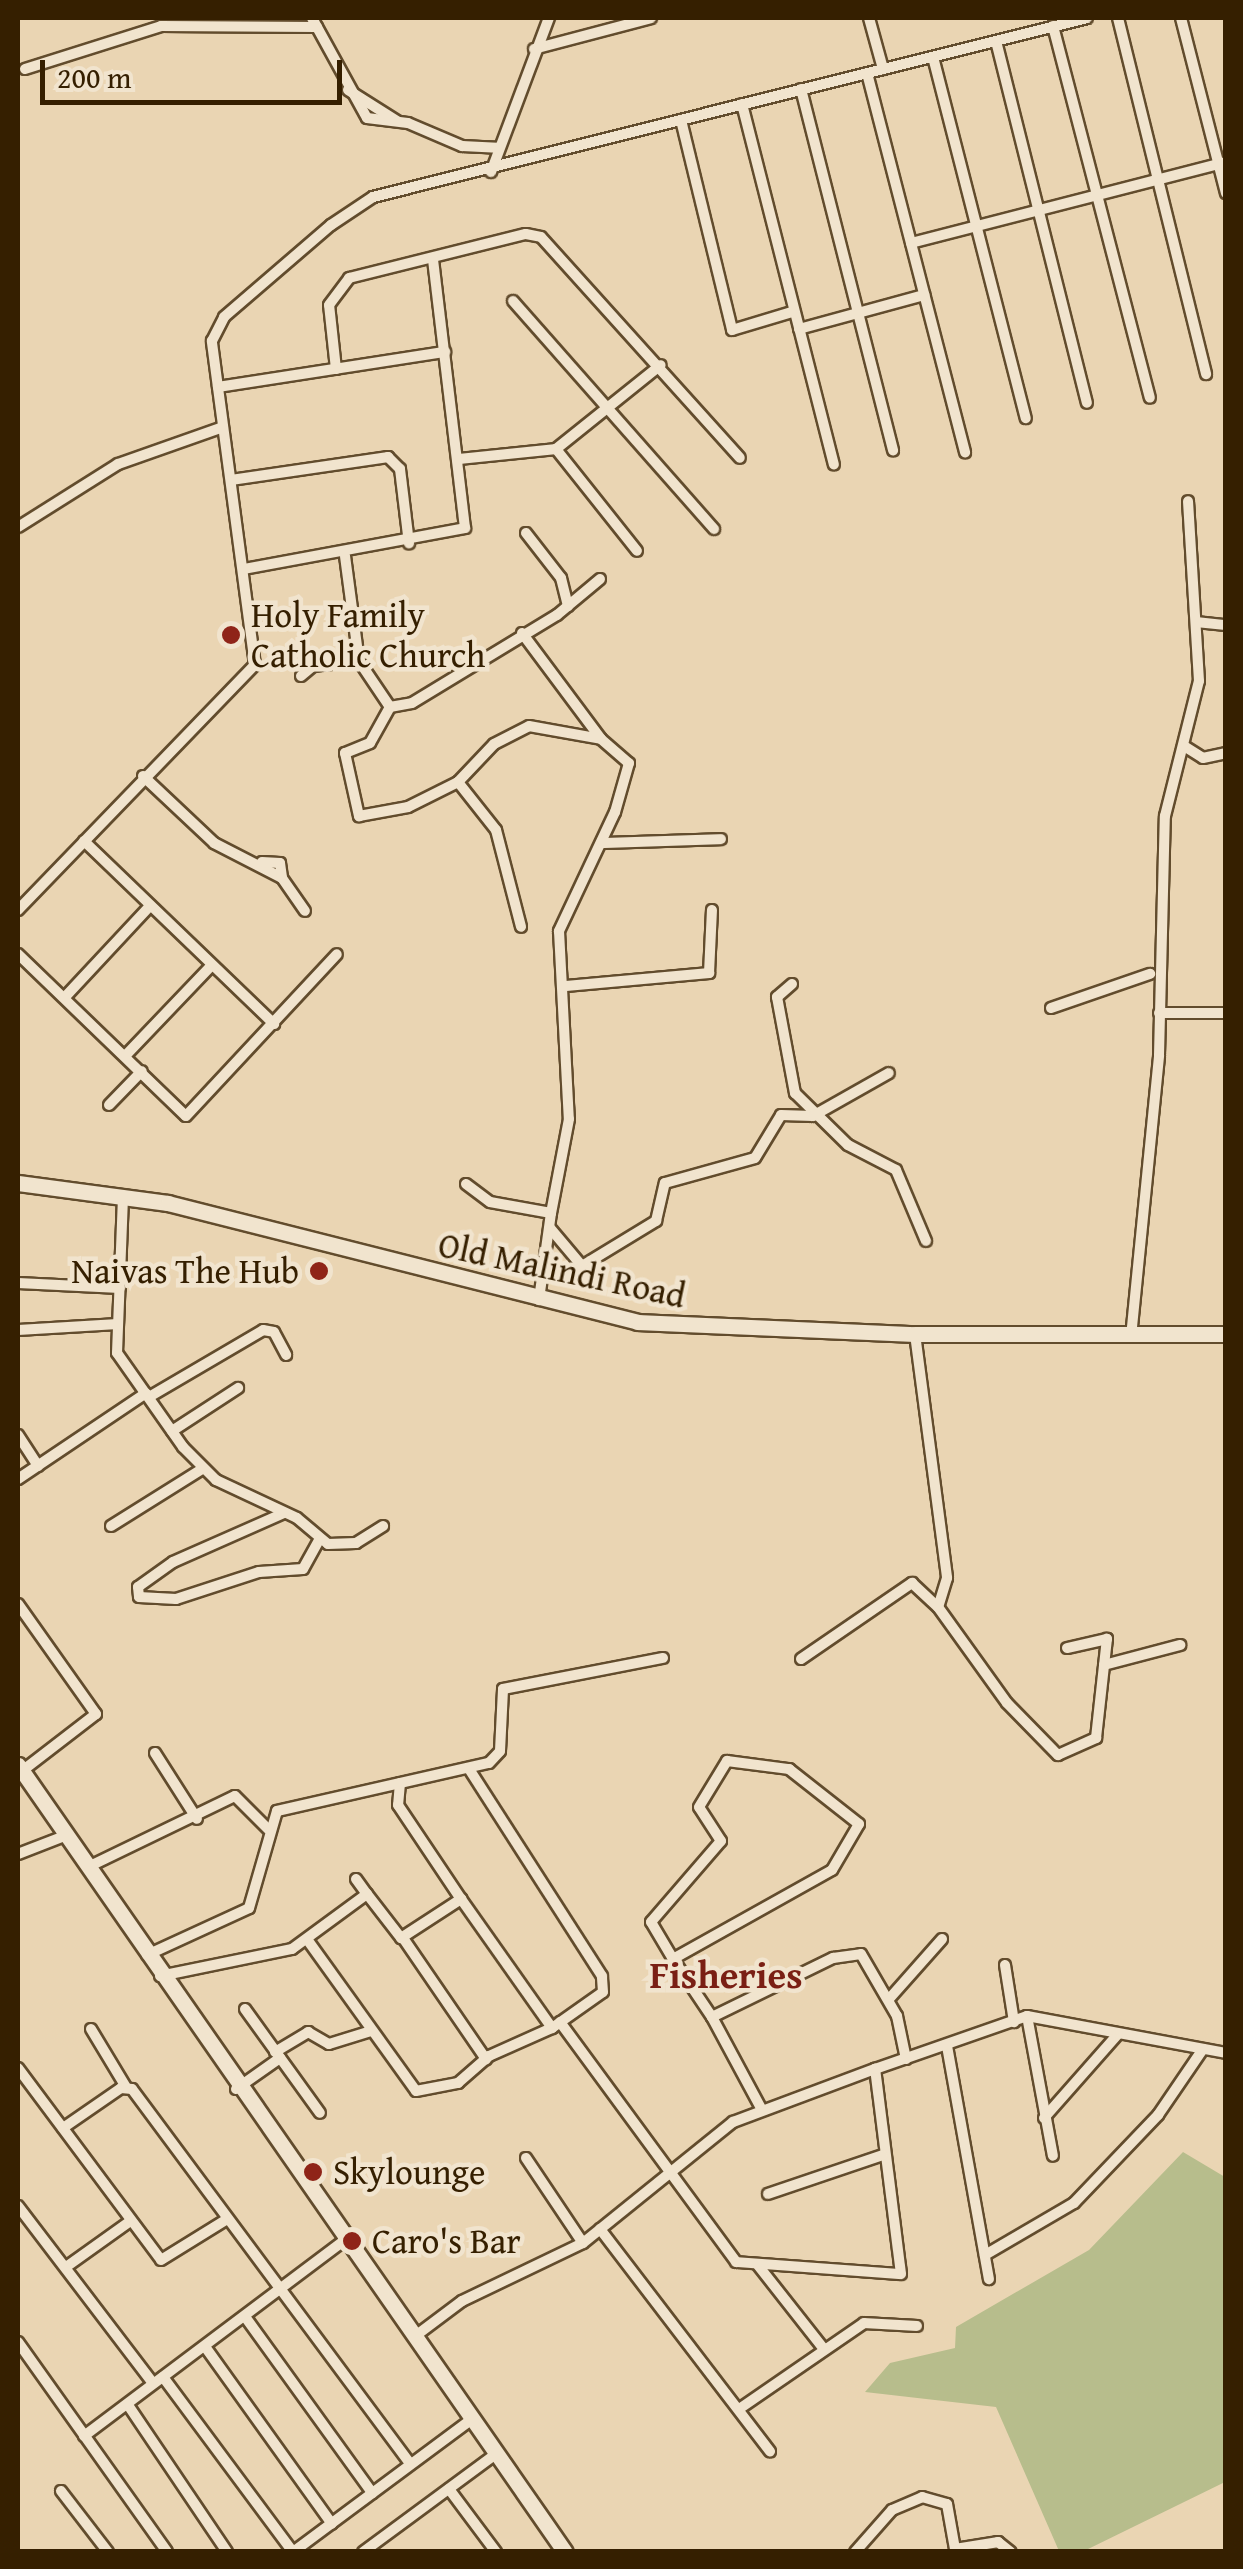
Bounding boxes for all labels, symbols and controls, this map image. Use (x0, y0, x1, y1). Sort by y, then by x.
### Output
scale bar (45, 40, 348, 102)
text: 200 m (57, 55, 131, 99)
place label: Holy Family Catholic Church (251, 594, 485, 676)
marker: Holy Family Catholic Church (220, 624, 242, 646)
street label: Old Malindi Road (435, 1223, 689, 1317)
place label: Naivas The Hub (71, 1250, 299, 1292)
marker: Naivas The Hub (308, 1260, 330, 1282)
district label: Fisheries (649, 1952, 803, 1998)
place label: Skylounge (333, 2151, 485, 2193)
marker: Skylounge (302, 2161, 324, 2183)
place label: Caro's Bar (372, 2220, 521, 2262)
marker: Caro's Bar (341, 2230, 363, 2252)

